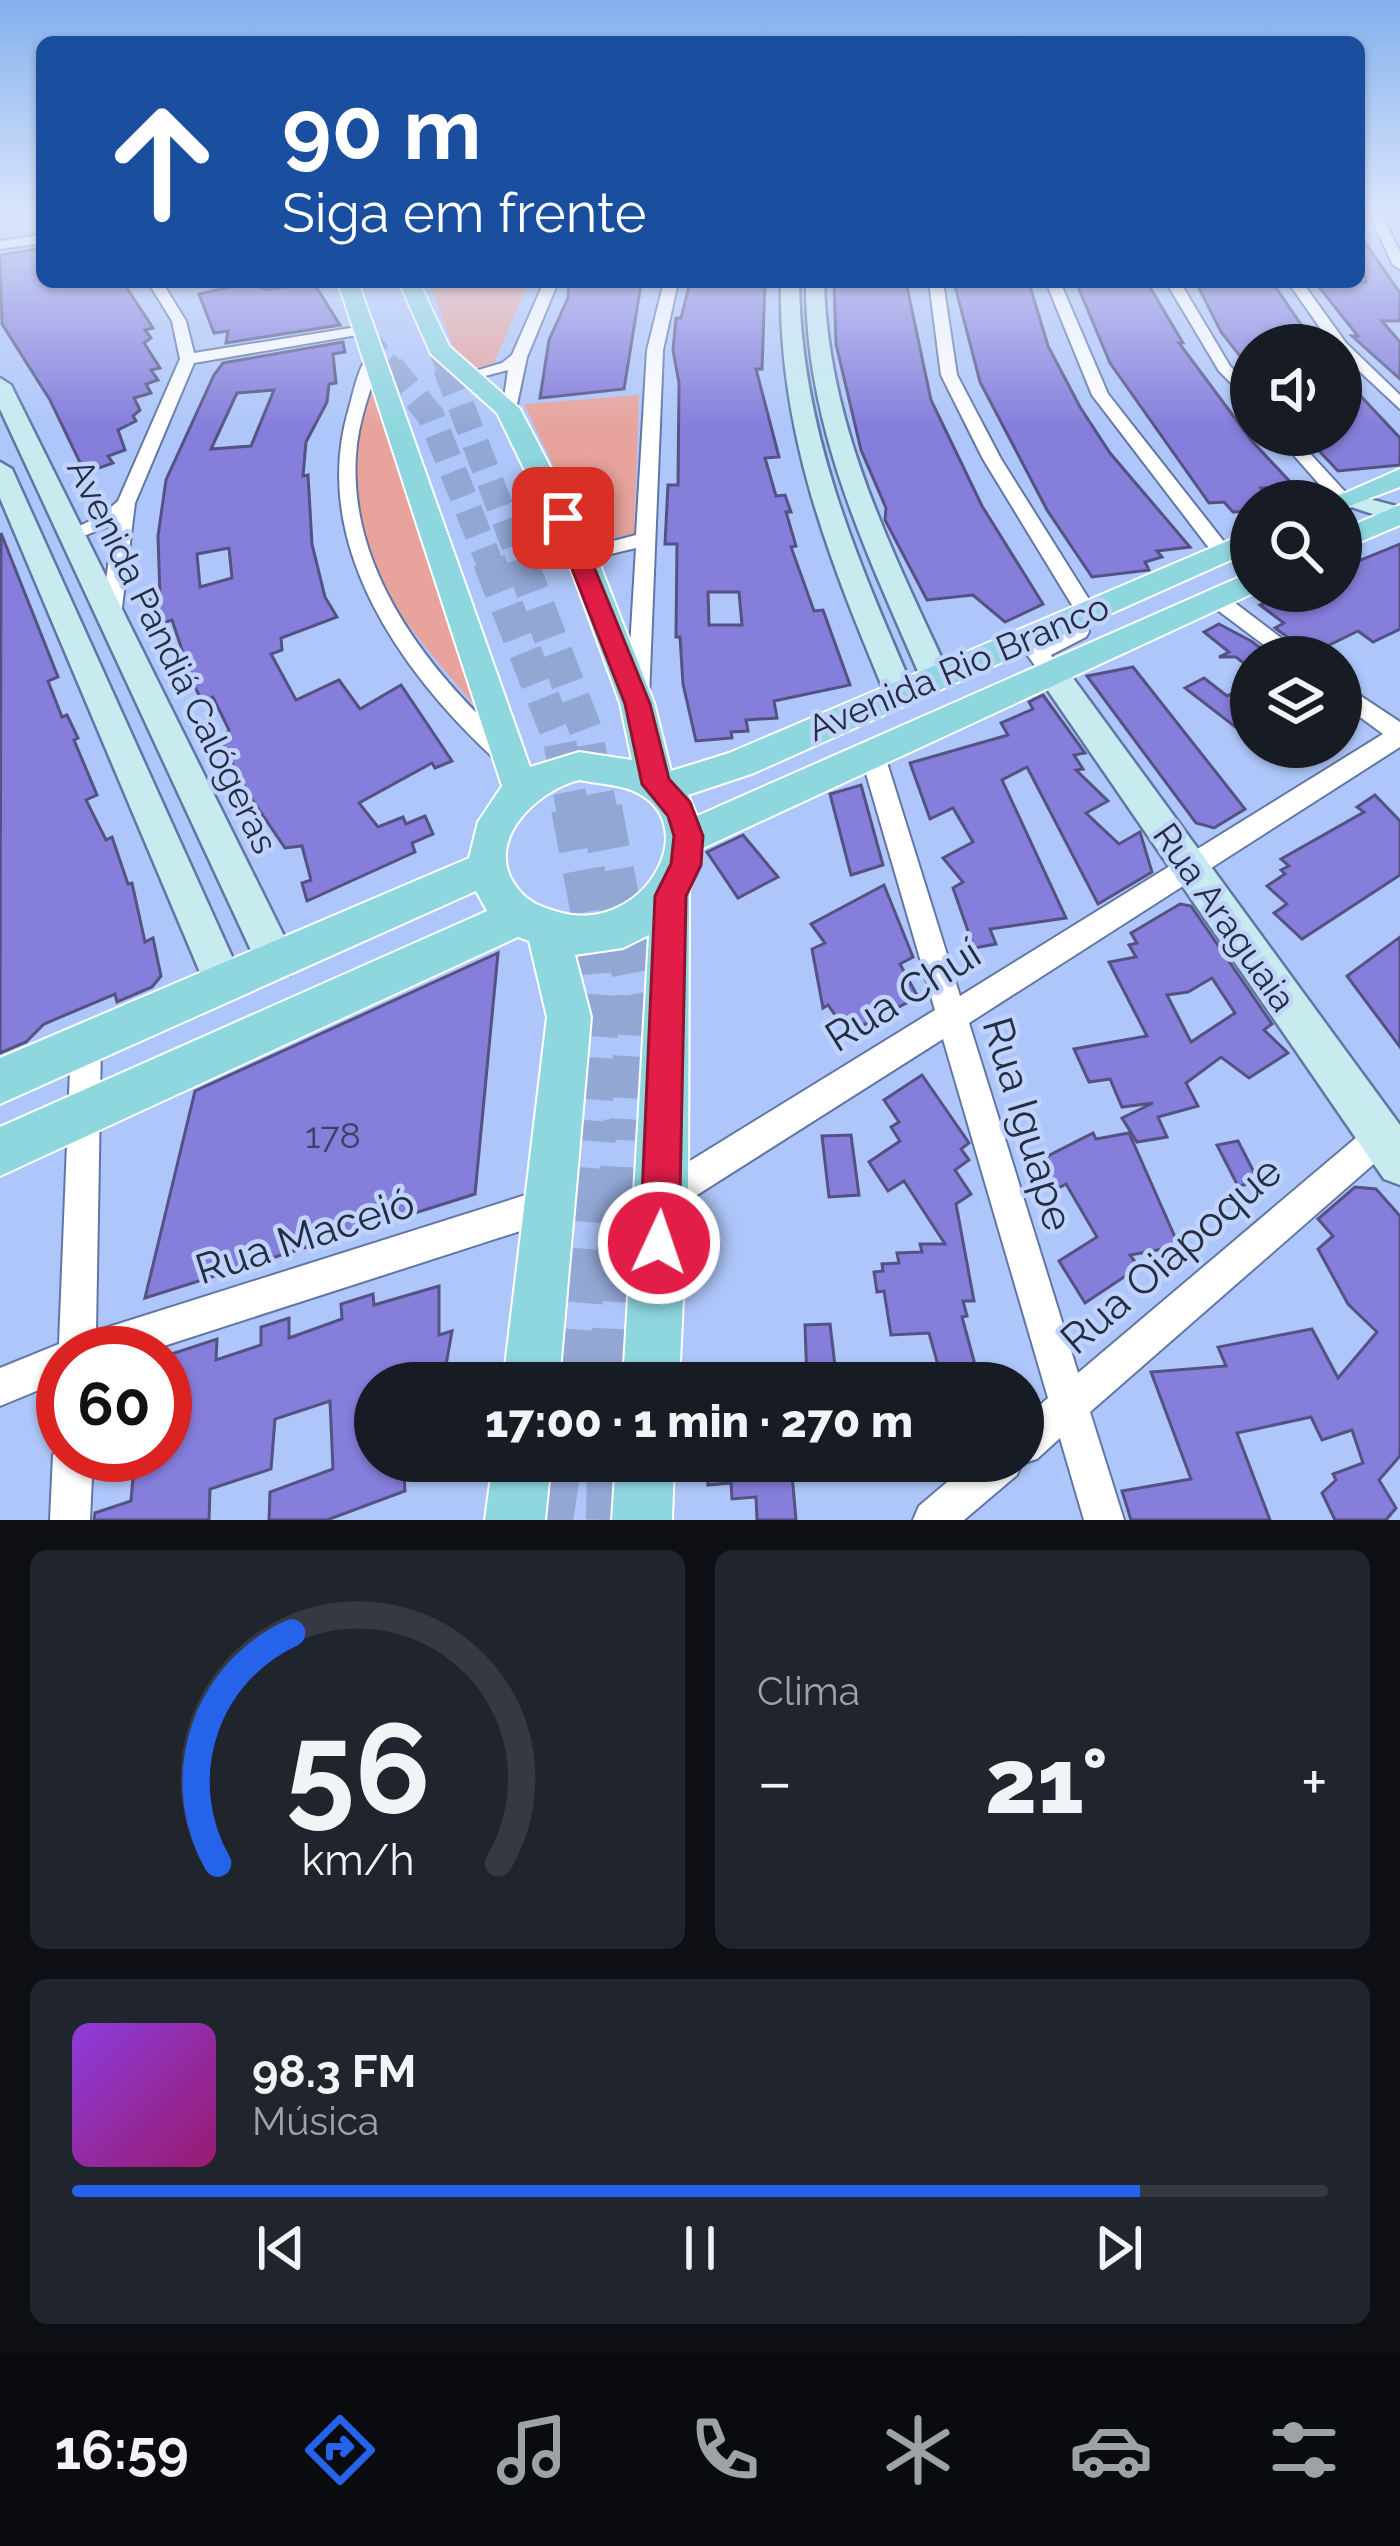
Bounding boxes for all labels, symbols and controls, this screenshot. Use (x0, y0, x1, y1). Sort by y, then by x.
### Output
text: 90 m (282, 80, 481, 179)
icon: ahead (84, 84, 240, 240)
text: Siga em frente (282, 181, 646, 245)
map controls (1230, 324, 1362, 768)
button: sound (1230, 324, 1362, 456)
street label: Avenida Pandiá Calógeras (59, 452, 287, 860)
pin (512, 467, 614, 569)
button: search (1230, 480, 1362, 612)
icon: arrive (530, 485, 596, 551)
street label: Avenida Rio Branco (801, 585, 1115, 749)
button: layers (1230, 636, 1362, 768)
street label: Rua Araguaia (1145, 815, 1305, 1019)
street label: Rua Chuí (817, 928, 990, 1062)
street label: Rua Iguape (972, 1012, 1084, 1236)
house number: 178 (305, 1114, 361, 1156)
street label: Rua Oiapoque (1051, 1146, 1291, 1364)
street label: Rua Maceió (190, 1178, 420, 1294)
position arrow (596, 1180, 722, 1306)
speed limit sign: 60 (36, 1326, 192, 1482)
text: 17:00 · 1 min · 270 m (485, 1395, 913, 1448)
text: Clima (757, 1668, 860, 1714)
text: 56 (285, 1695, 430, 1841)
text: 21° (985, 1728, 1108, 1834)
text: − (757, 1743, 793, 1820)
text: + (1301, 1743, 1328, 1820)
text: km/h (301, 1834, 414, 1884)
text: 98.3 FM (252, 2045, 416, 2098)
text: Música (252, 2098, 379, 2144)
icon: previous (248, 2215, 314, 2281)
icon: pause (667, 2215, 733, 2281)
icon: next (1086, 2215, 1152, 2281)
icon: directions (298, 2408, 382, 2492)
icon: music (490, 2408, 574, 2492)
icon: phone (683, 2408, 767, 2492)
icon: climate (876, 2408, 960, 2492)
icon: car (1069, 2408, 1153, 2492)
icon: filters (1262, 2408, 1346, 2492)
text: 16:59 (54, 2418, 189, 2482)

